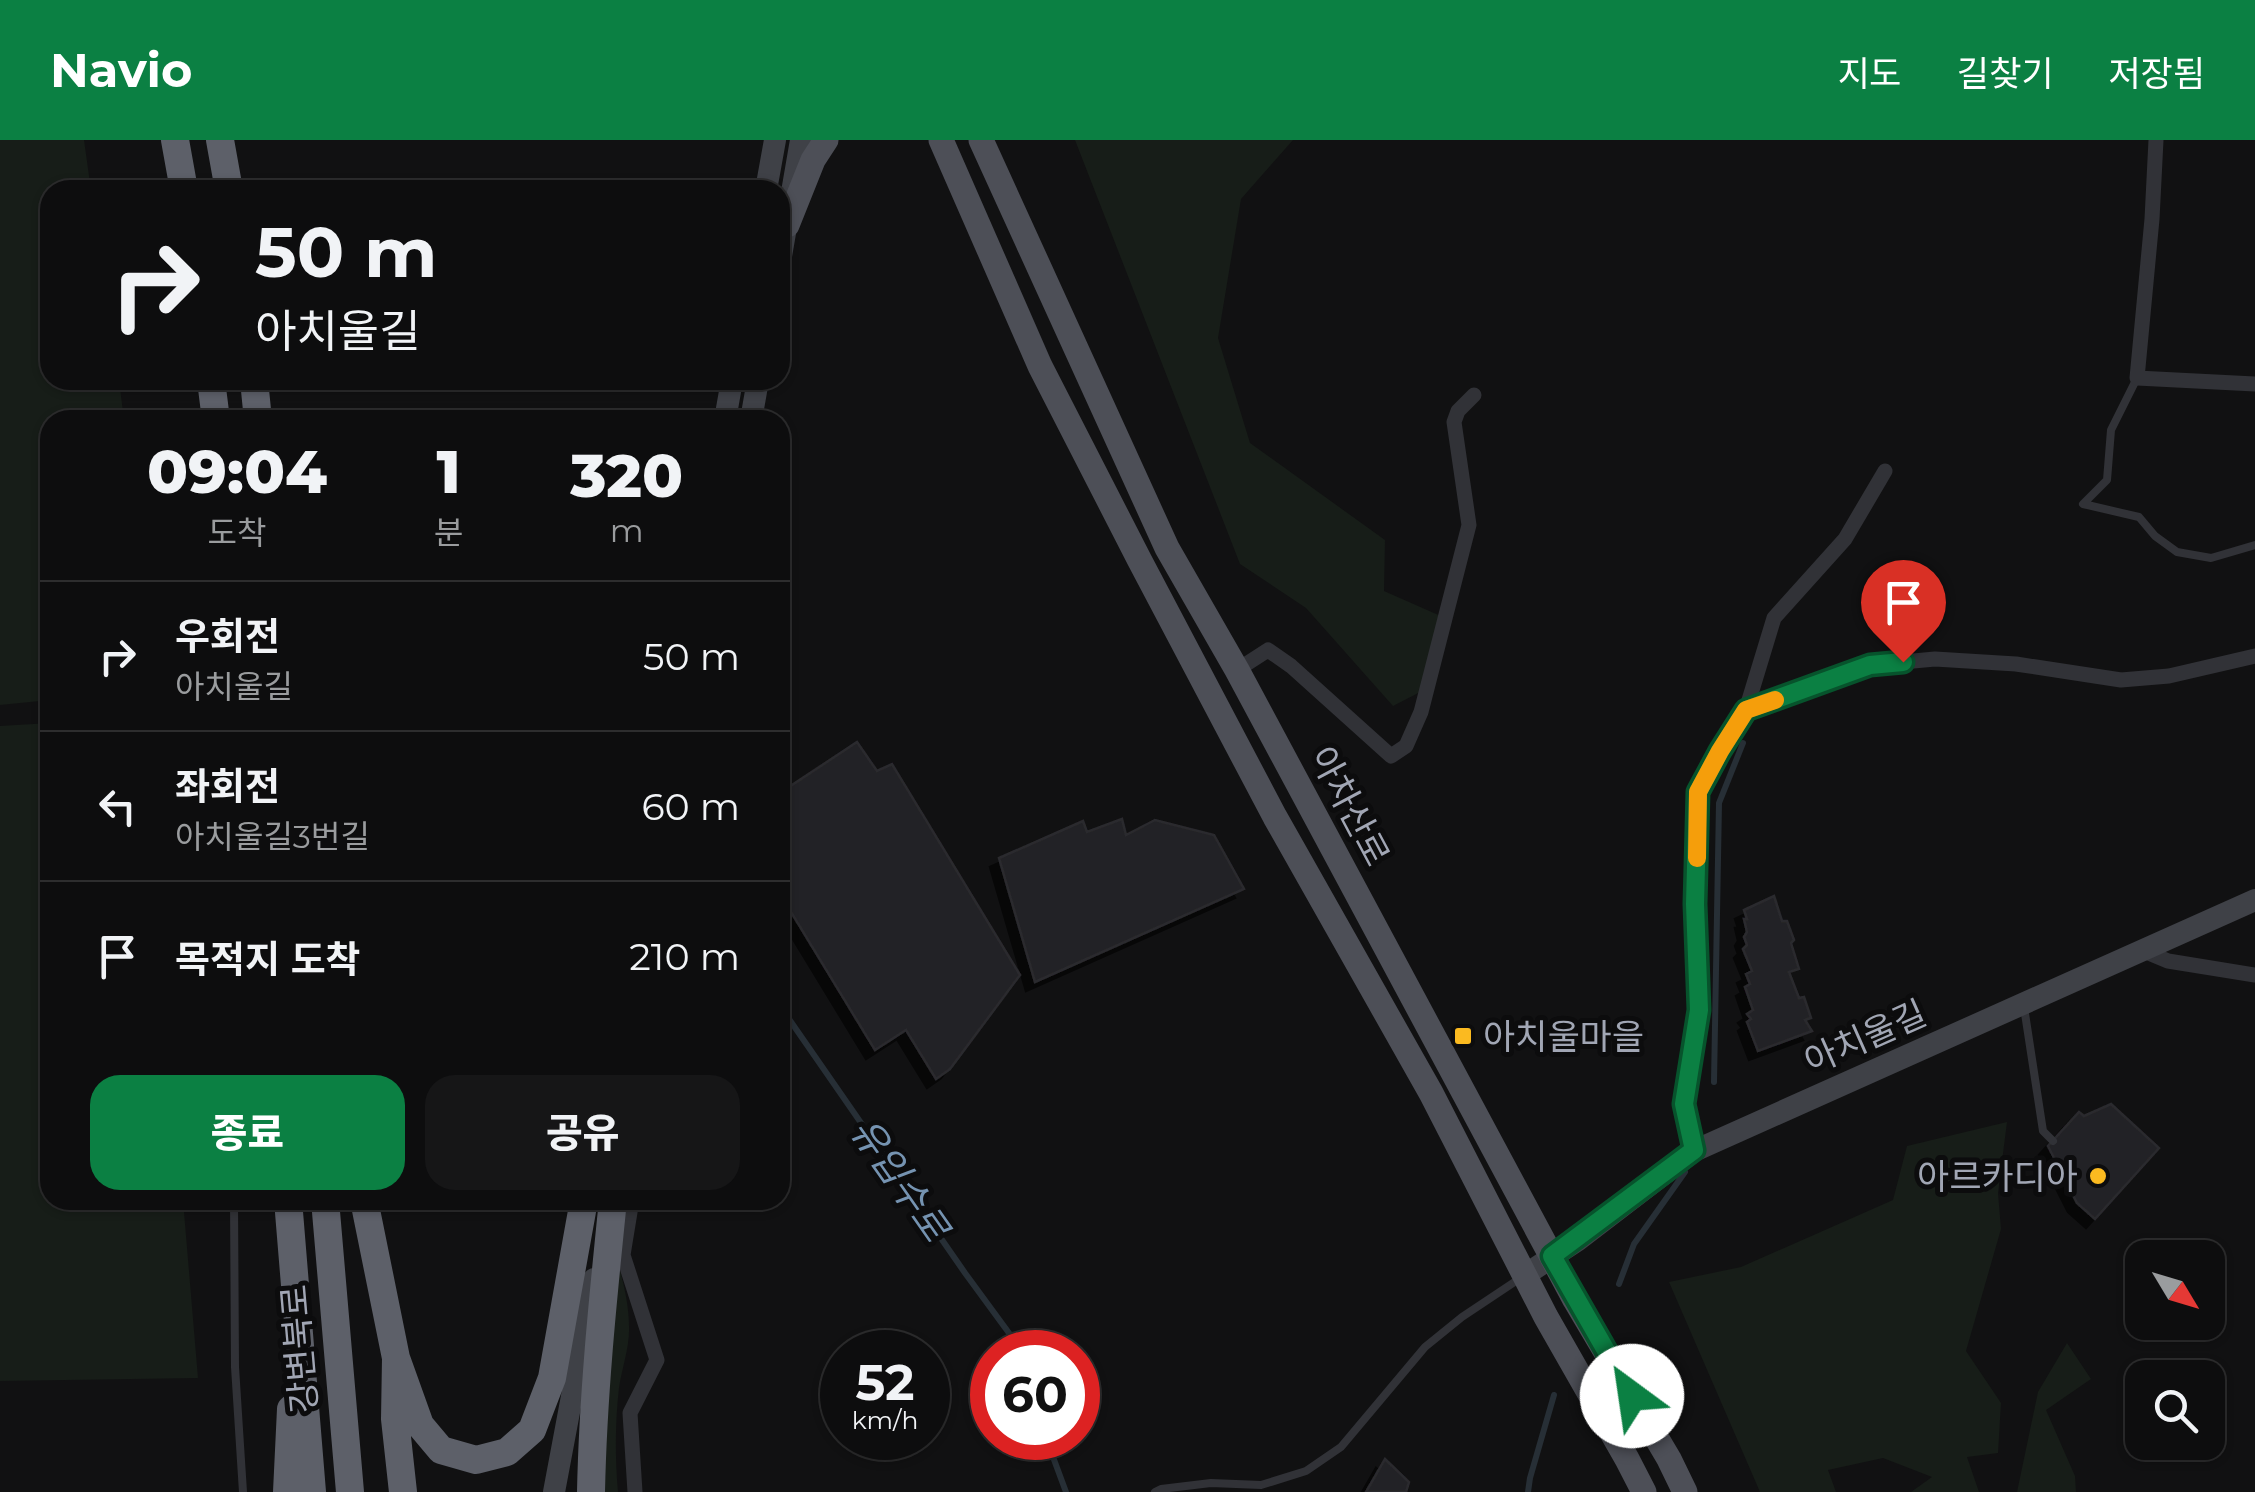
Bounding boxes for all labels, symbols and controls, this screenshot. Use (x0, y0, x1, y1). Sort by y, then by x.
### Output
text: Navio (50, 41, 193, 99)
text: 지도 (1837, 52, 1902, 95)
text: 길찾기 (1957, 52, 2053, 95)
text: 저장됨 (2108, 52, 2205, 95)
text: 50 m (255, 209, 437, 295)
icon: right (90, 220, 220, 350)
text: 아치울길 (255, 303, 421, 358)
text: 09:04 (147, 435, 327, 508)
text: 1 (436, 435, 461, 508)
text: 320 (570, 439, 683, 512)
text: m (610, 511, 644, 550)
text: 도착 (207, 513, 266, 552)
text: 분 (434, 513, 463, 552)
pin (1861, 560, 1946, 663)
icon: arrive (1876, 575, 1931, 630)
text: 우회전 (175, 613, 280, 660)
icon: right (90, 629, 145, 684)
text: 50 m (643, 633, 740, 680)
text: 아치울길 (175, 667, 293, 706)
street label: 아차산로 (1301, 739, 1399, 873)
text: 좌회전 (175, 763, 280, 810)
icon: left (90, 779, 145, 834)
text: 60 m (641, 783, 740, 830)
text: 아치울길3번길 (175, 817, 370, 856)
icon: arrive (90, 929, 145, 984)
text: 210 m (629, 933, 740, 980)
text: 목적지 도착 (175, 936, 361, 983)
street label: 아치울길 (1797, 991, 1933, 1083)
place label: 아치울마을 (1483, 1015, 1644, 1058)
marker: 아치울마을 (1452, 1025, 1474, 1047)
button: 종료 (90, 1075, 405, 1190)
button: 공유 (425, 1075, 740, 1190)
water label: 유입수로 (841, 1108, 961, 1251)
place label: 아르카디아 (1917, 1155, 2078, 1198)
marker: 아르카디아 (2087, 1165, 2109, 1187)
north arrow (2125, 1240, 2225, 1340)
map controls (2125, 1240, 2225, 1460)
street label: 강변북로 (272, 1283, 326, 1415)
speed limit sign: 60 (970, 1330, 1100, 1460)
position arrow (1580, 1344, 1684, 1448)
text: 52 (856, 1352, 915, 1413)
button: search (2125, 1360, 2225, 1460)
text: km/h (852, 1405, 918, 1435)

